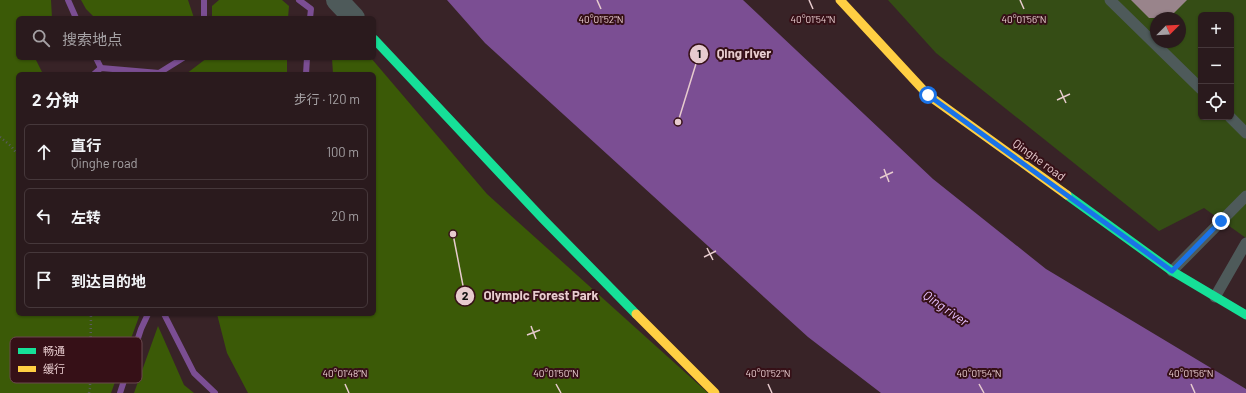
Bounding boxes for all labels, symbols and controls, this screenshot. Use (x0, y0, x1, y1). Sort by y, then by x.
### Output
north arrow (1150, 12, 1186, 48)
map controls (1198, 12, 1234, 120)
button: + (1198, 12, 1234, 48)
text: 40°01'52"N (578, 13, 624, 25)
text: 40°01'54"N (790, 13, 836, 25)
text: 40°01'56"N (1002, 13, 1046, 25)
search box (16, 16, 376, 60)
icon: search (30, 27, 52, 49)
text: 搜索地点 (62, 30, 122, 48)
callout: Qing river (689, 41, 779, 66)
text: Qing river (717, 45, 771, 61)
text: 1 (697, 46, 701, 60)
button: − (1198, 48, 1234, 84)
button: locate (1198, 84, 1234, 120)
route start (919, 86, 937, 104)
text: 2 分钟 (32, 89, 79, 109)
text: 步行 · 120 m (294, 91, 360, 107)
street label: Qinghe road (1011, 135, 1069, 183)
text: 直行 (71, 136, 101, 154)
icon: ahead (33, 141, 55, 163)
text: 100 m (326, 144, 359, 160)
text: Qinghe road (71, 155, 138, 171)
icon: left (33, 205, 55, 227)
text: 左转 (71, 208, 101, 226)
text: 20 m (331, 208, 359, 224)
route end (1212, 212, 1230, 230)
icon: arrive (33, 269, 55, 291)
text: 到达目的地 (71, 272, 146, 290)
callout: Olympic Forest Park (455, 283, 606, 308)
text: Olympic Forest Park (483, 287, 599, 303)
water label: Qing river (920, 287, 972, 330)
text: 2 (462, 288, 469, 302)
legend (10, 337, 142, 383)
text: 畅通 (43, 344, 65, 357)
text: 缓行 (43, 362, 65, 375)
text: 40°01'48"N (322, 367, 368, 379)
text: 40°01'50"N (533, 367, 579, 379)
text: 40°01'52"N (745, 367, 791, 379)
text: 40°01'54"N (956, 367, 1002, 379)
text: 40°01'56"N (1169, 367, 1213, 379)

